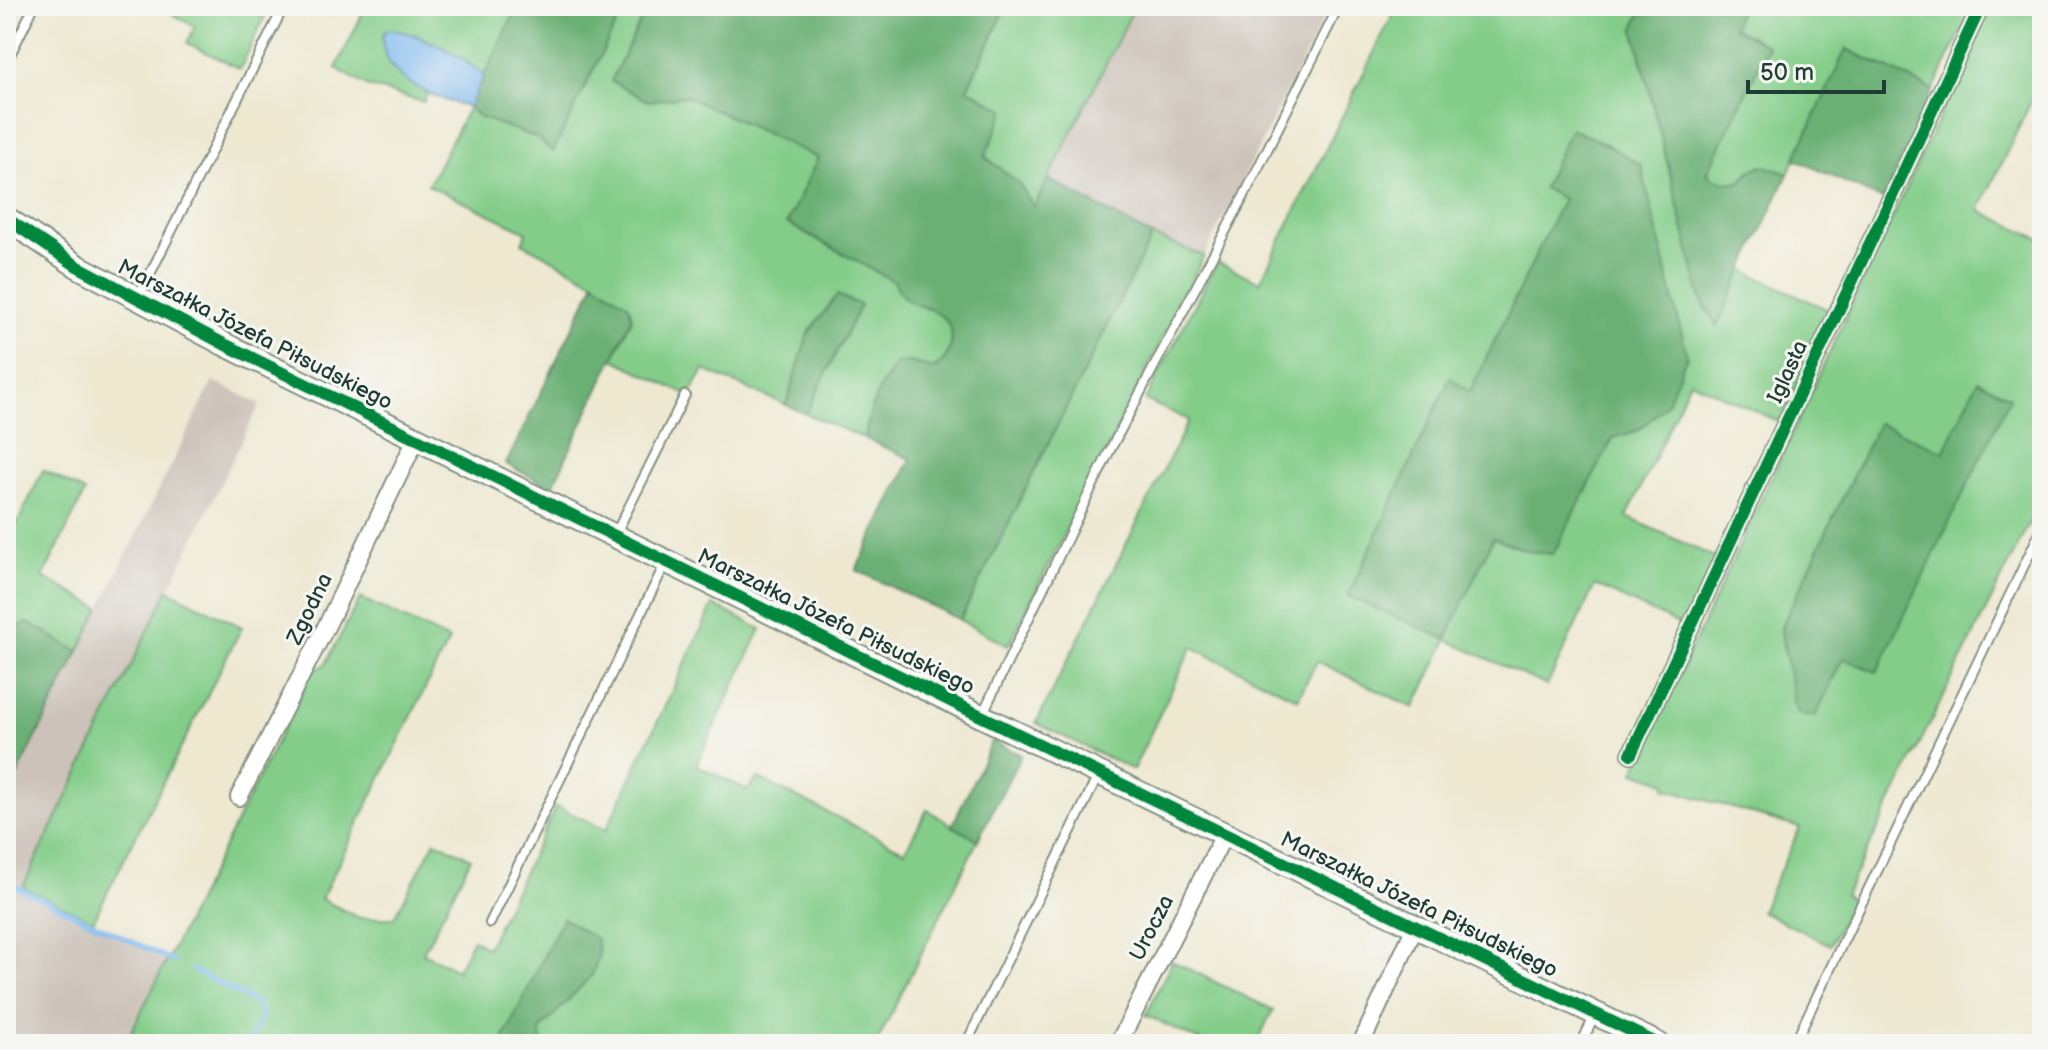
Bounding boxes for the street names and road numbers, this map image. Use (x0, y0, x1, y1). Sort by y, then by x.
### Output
street label: Marszałka Józefa Piłsudskiego (113, 254, 397, 416)
street label: Iglasta (1762, 336, 1814, 408)
street label: Marszałka Józefa Piłsudskiego (693, 543, 979, 701)
street label: Zgodna (281, 569, 339, 650)
street label: Marszałka Józefa Piłsudskiego (1276, 826, 1562, 984)
street label: Urocza (1124, 890, 1180, 966)

